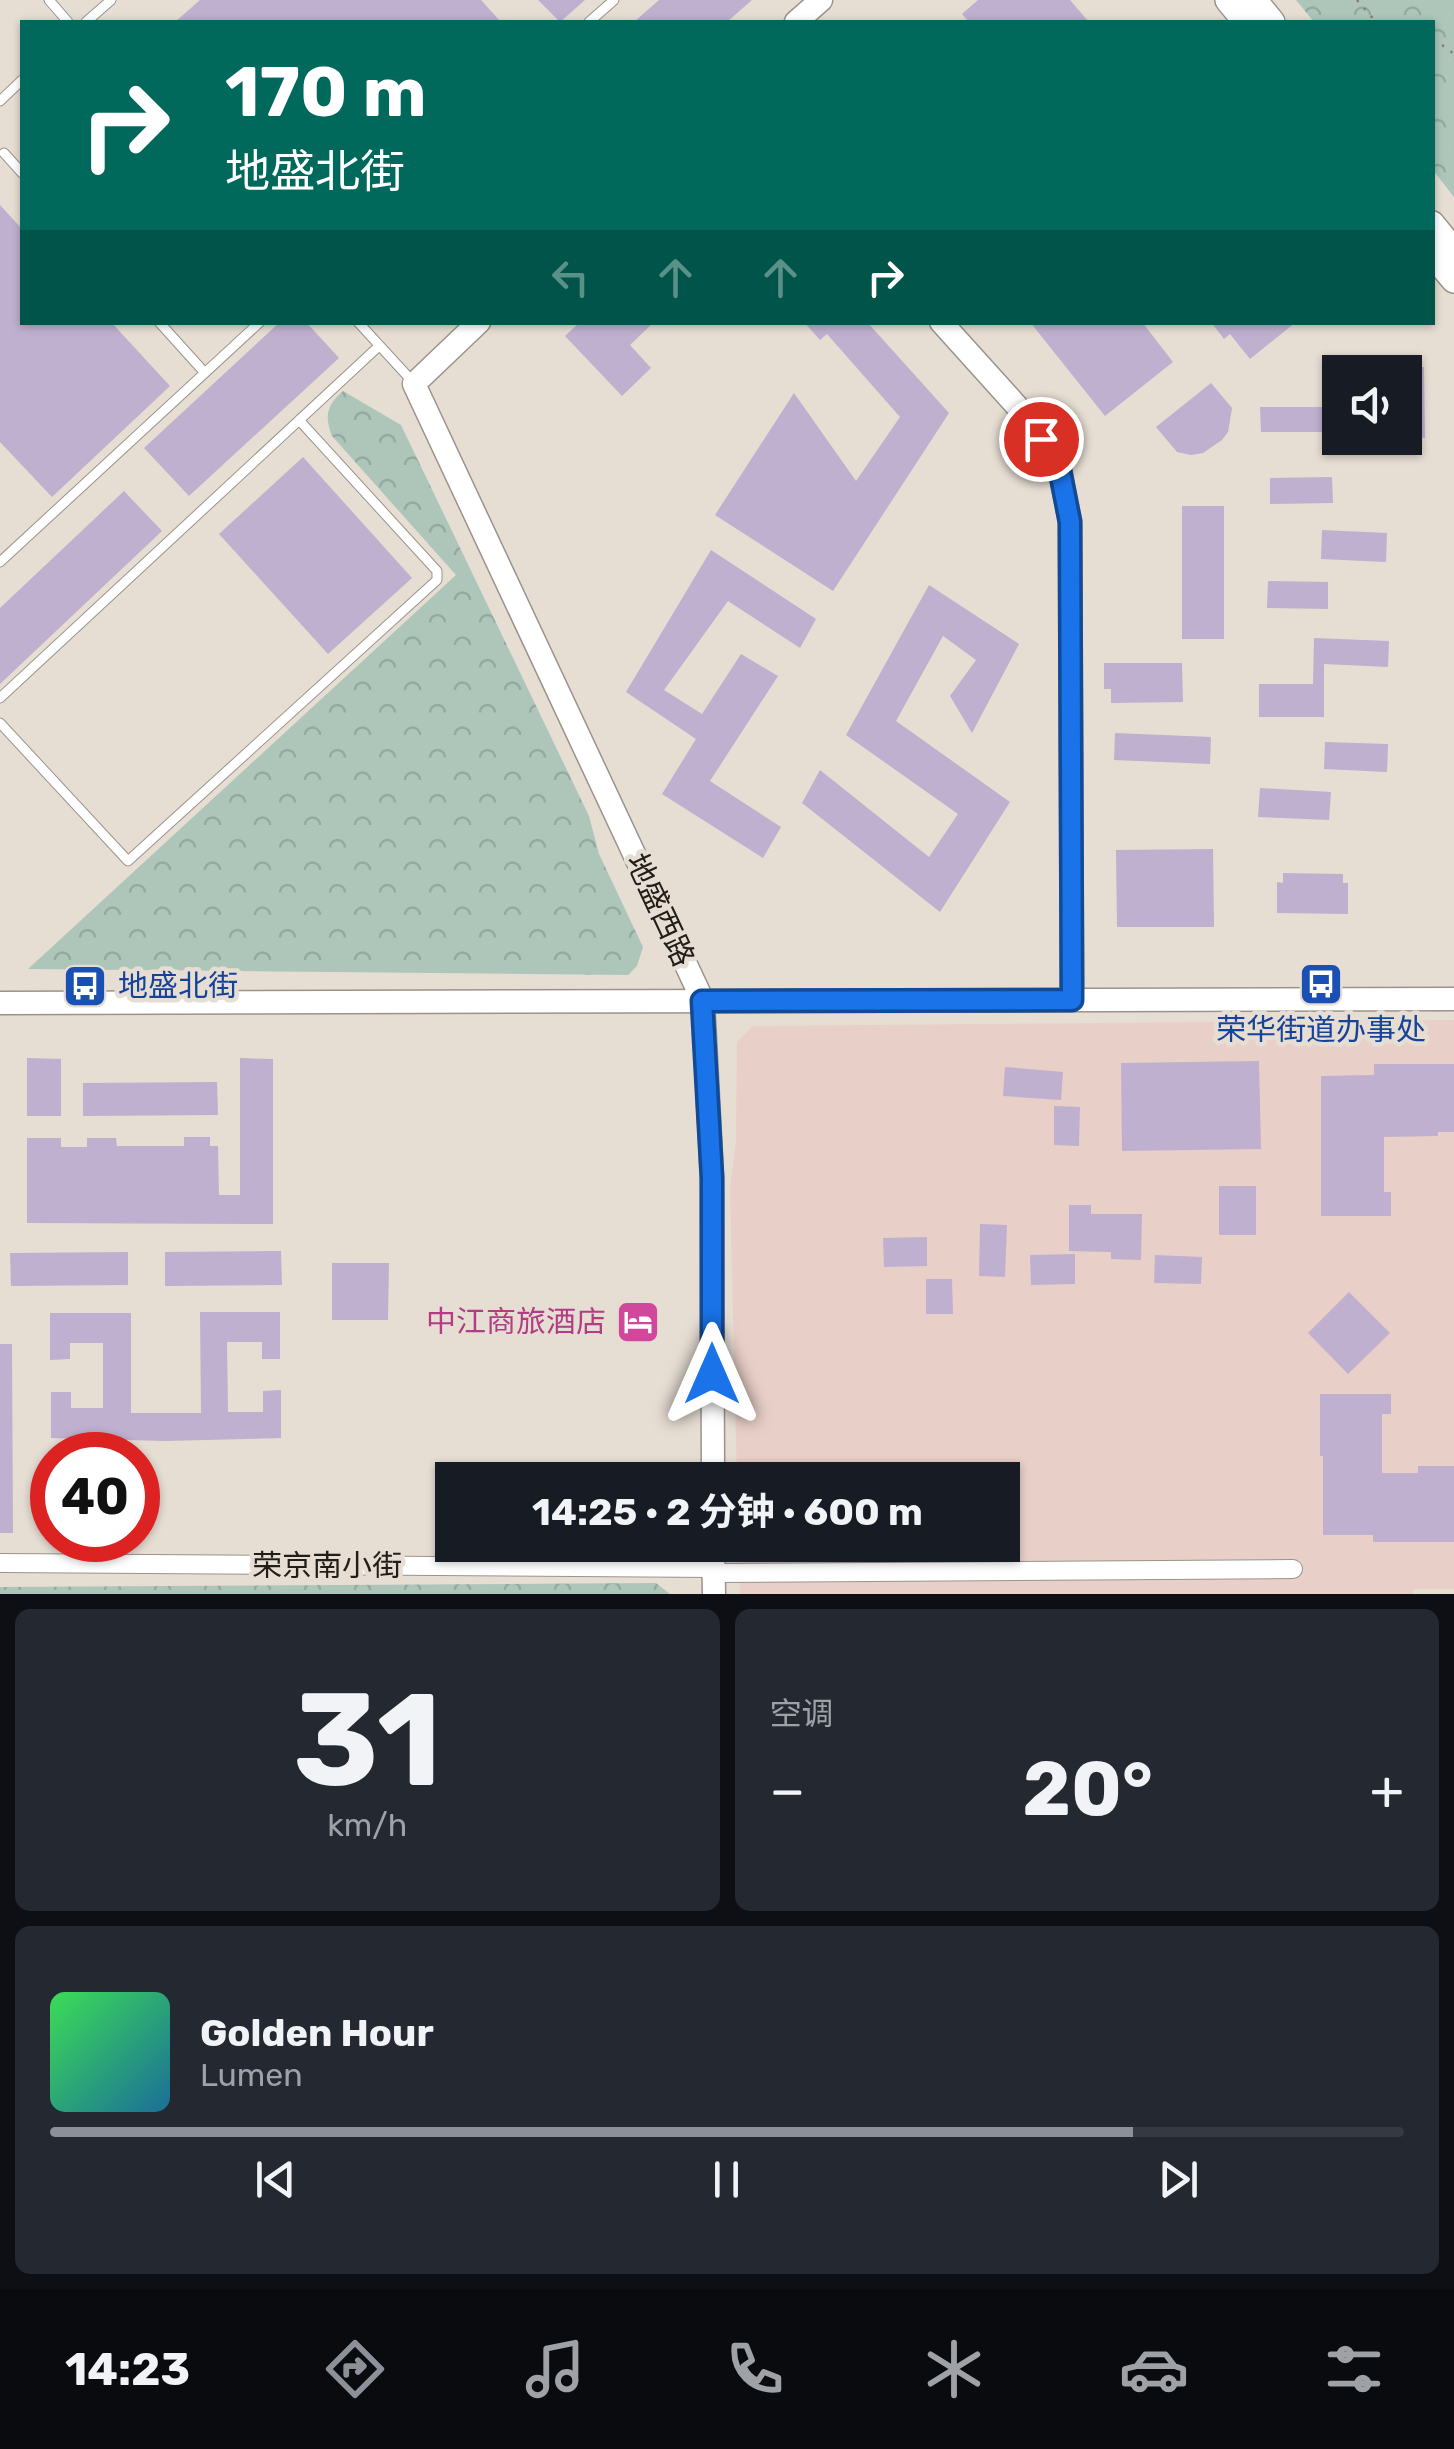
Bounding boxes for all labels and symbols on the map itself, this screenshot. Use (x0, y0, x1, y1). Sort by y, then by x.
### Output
pin (999, 397, 1084, 482)
street label: 地盛西路 (618, 848, 702, 972)
bus stop icon: 荣华街道办事处 (1298, 961, 1344, 1007)
bus stop icon: 地盛北街 (62, 963, 108, 1009)
place label: 地盛北街 (118, 968, 238, 1004)
place label: 荣华街道办事处 (1216, 1012, 1426, 1048)
hotel icon: 中江商旅酒店 (615, 1299, 661, 1345)
place label: 中江商旅酒店 (426, 1304, 606, 1340)
position arrow (660, 1322, 764, 1426)
speed limit sign: 40 (30, 1432, 160, 1562)
street label: 荣京南小街 (252, 1548, 402, 1584)

